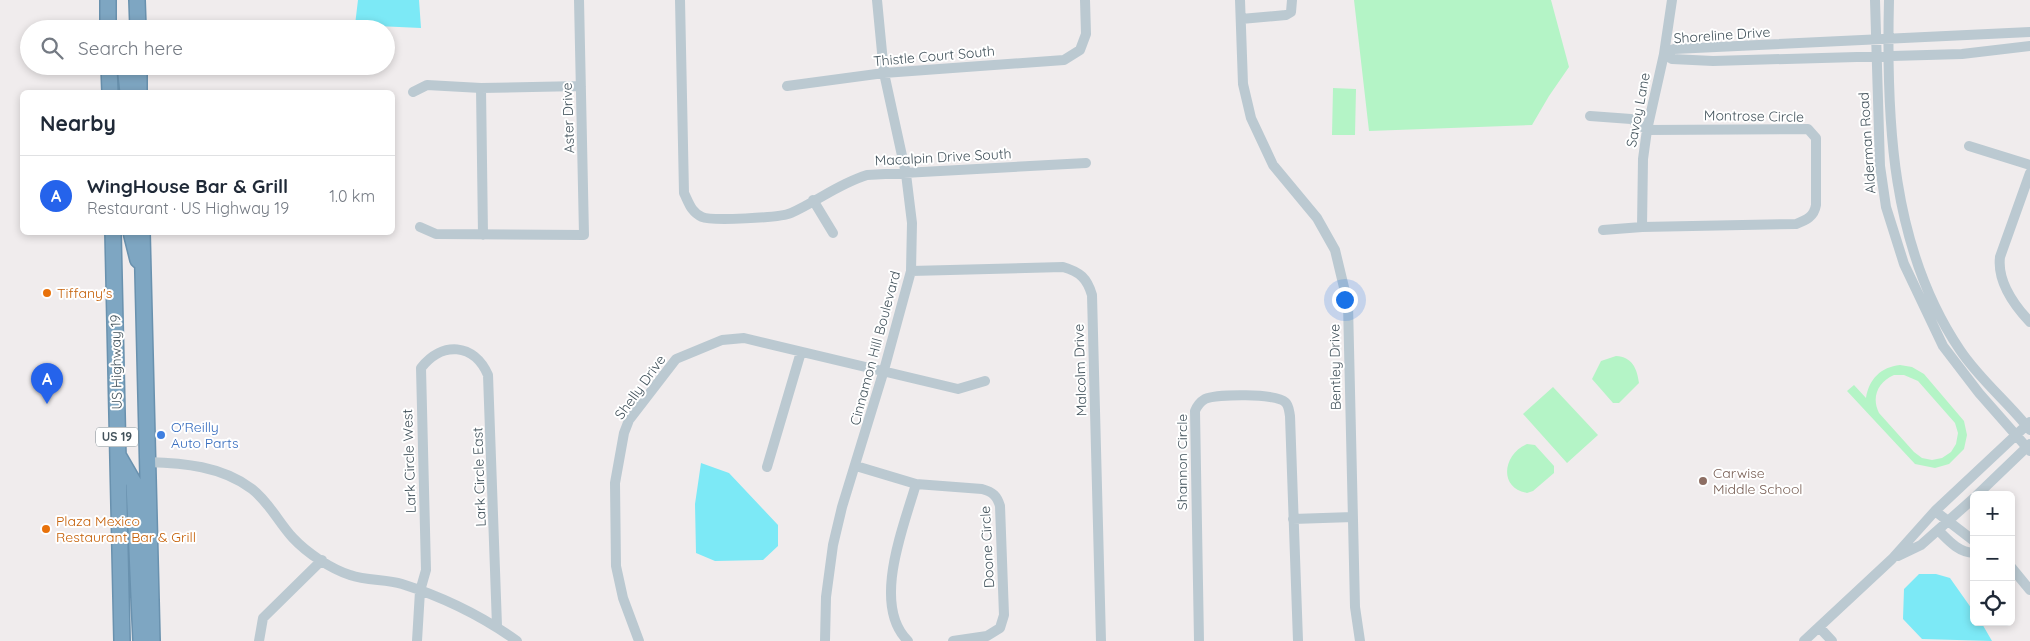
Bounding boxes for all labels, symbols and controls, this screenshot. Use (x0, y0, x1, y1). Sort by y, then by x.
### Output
search box (20, 20, 395, 75)
street label: Shoreline Drive (1673, 23, 1771, 47)
icon: search (38, 34, 66, 62)
text: Search here (78, 36, 183, 60)
street label: Thistle Court South (872, 42, 996, 70)
street label: Savoy Lane (1622, 71, 1654, 149)
street label: Aster Drive (558, 82, 578, 154)
street label: Alderman Road (1854, 92, 1880, 194)
street label: Montrose Circle (1704, 106, 1804, 126)
text: Nearby (40, 110, 116, 136)
street label: Macalpin Drive South (874, 144, 1012, 170)
text: WingHouse Bar & Grill (87, 174, 288, 198)
text: A (51, 186, 61, 206)
text: 1.0 km (329, 186, 375, 206)
text: Restaurant · US Highway 19 (87, 198, 289, 218)
street label: Cinnamon Hill Boulevard (846, 269, 904, 427)
place label: Tiffany's (57, 284, 112, 302)
marker: Tiffany's (41, 287, 53, 299)
your location (1332, 287, 1358, 313)
street label: US Highway 19 (106, 314, 126, 410)
street label: Malcolm Drive (1069, 323, 1091, 416)
street label: Bentley Drive (1325, 324, 1345, 410)
street label: Shelly Drive (611, 351, 670, 423)
pin: A (31, 363, 63, 404)
street label: Lark Circle West (398, 408, 420, 514)
street label: Shannon Circle (1173, 414, 1191, 510)
place label: O'Reilly Auto Parts (171, 418, 239, 452)
street label: Lark Circle East (468, 427, 490, 527)
road number: US 19 (96, 428, 138, 447)
marker: O'Reilly Auto Parts (155, 429, 167, 441)
place label: Carwise Middle School (1713, 464, 1803, 498)
marker: Carwise Middle School (1697, 475, 1709, 487)
map controls (1970, 491, 2015, 626)
button: + (1970, 491, 2015, 536)
street label: Doone Circle (976, 505, 998, 589)
place label: Plaza Mexico Restaurant Bar & Grill (56, 512, 196, 546)
marker: Plaza Mexico Restaurant Bar & Grill (40, 523, 52, 535)
button: − (1970, 536, 2015, 581)
button: locate (1970, 581, 2015, 626)

